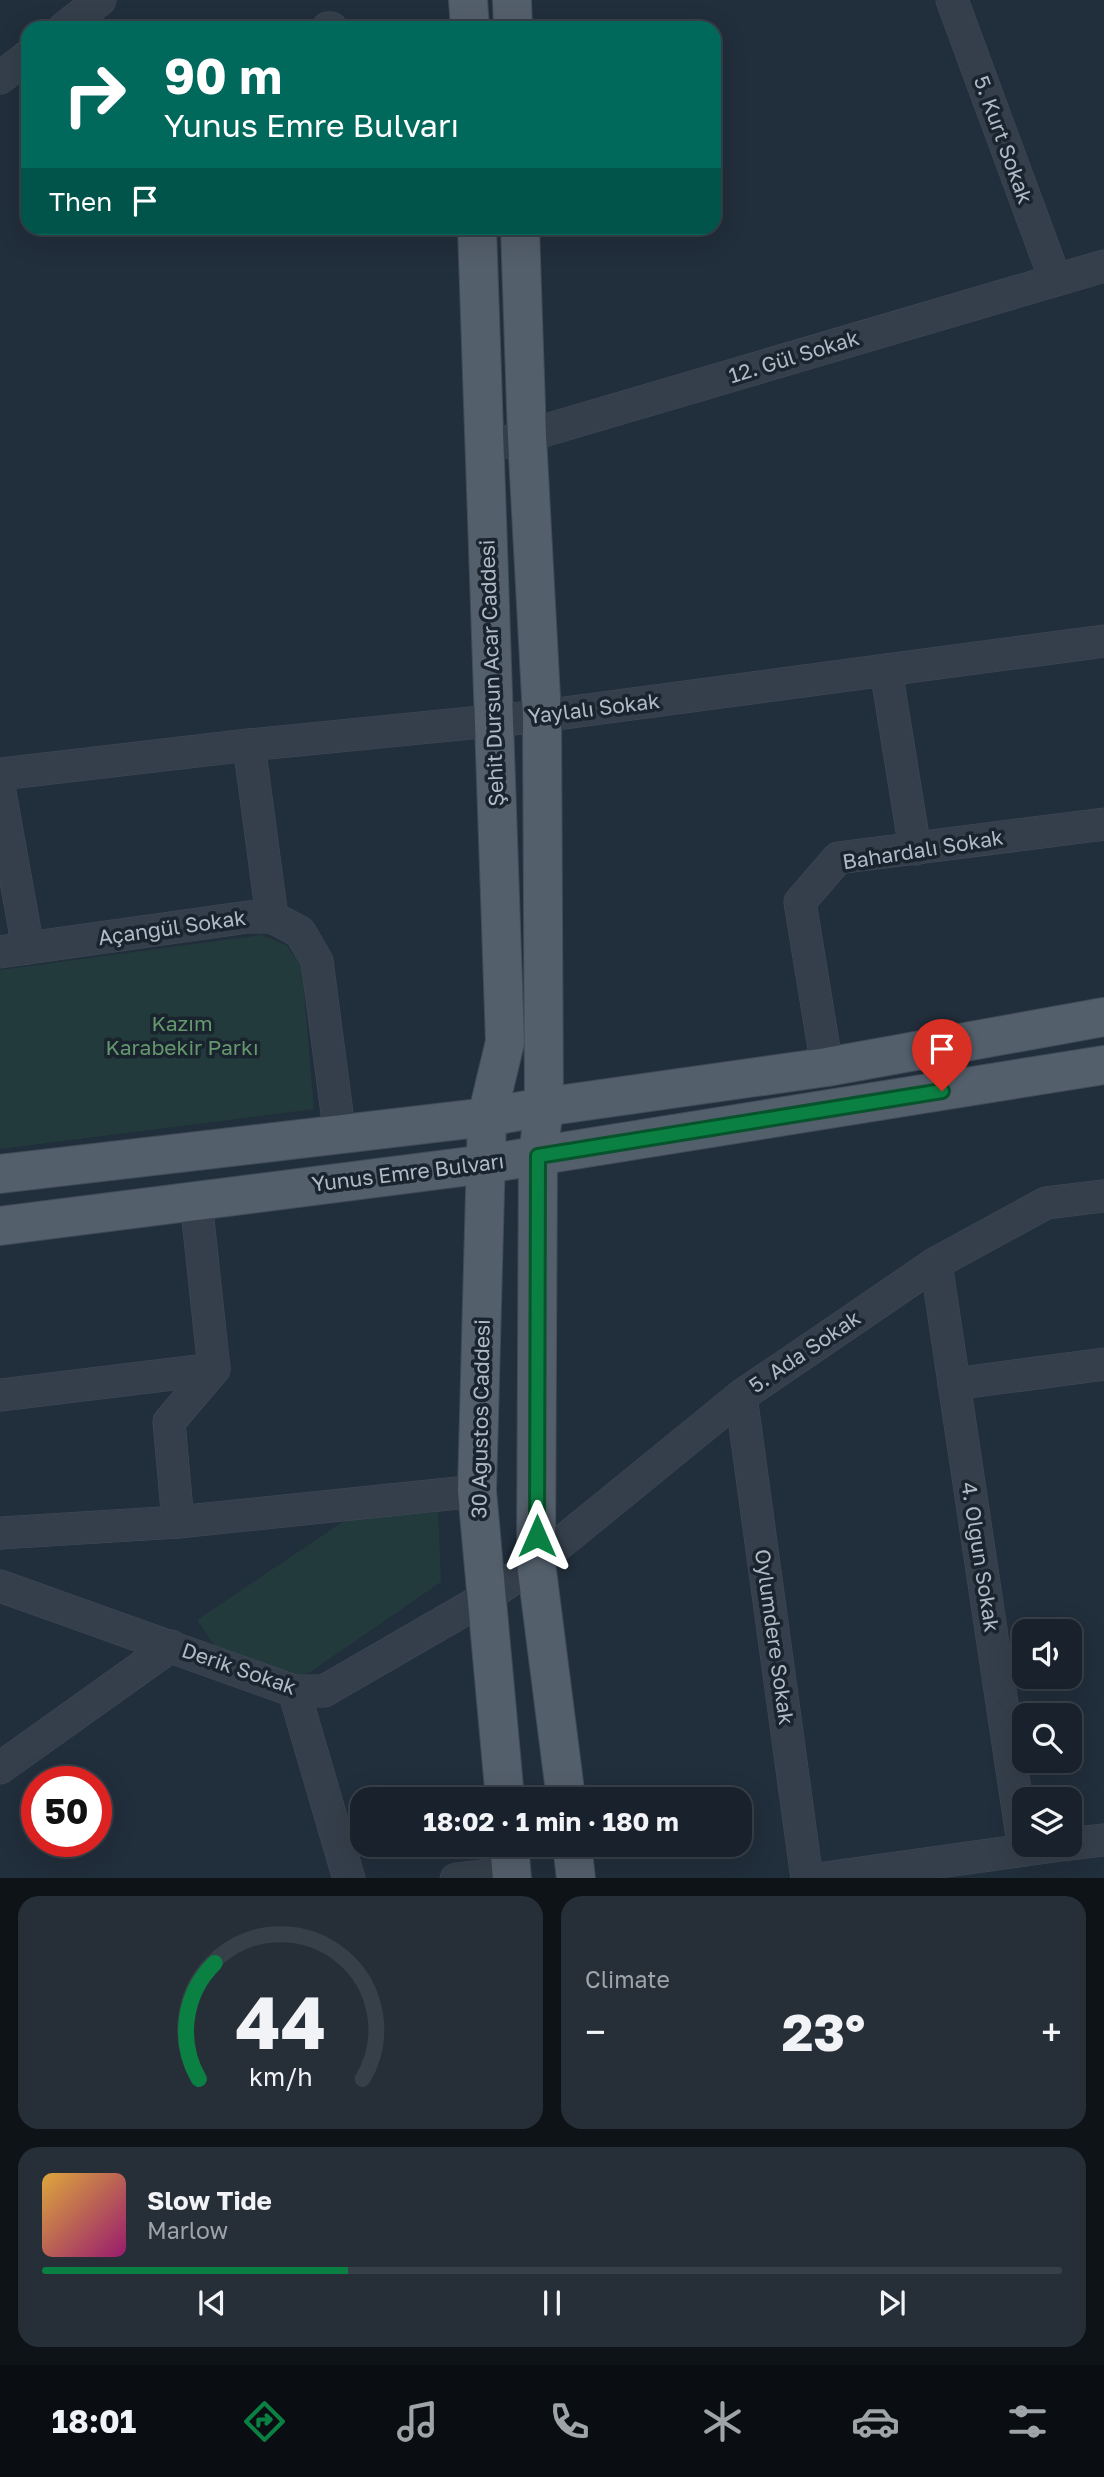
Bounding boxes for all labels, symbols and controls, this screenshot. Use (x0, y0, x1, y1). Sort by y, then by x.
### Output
text: 90 m (164, 46, 282, 105)
icon: right (49, 49, 140, 140)
street label: 5. Kurt Sokak (969, 72, 1039, 207)
text: Yunus Emre Bulvarı (164, 106, 459, 144)
icon: arrive (126, 182, 164, 220)
text: Then (49, 186, 112, 217)
street label: 12. Gül Sokak (725, 324, 862, 388)
street label: Şehit Dursun Acar Caddesi (473, 539, 509, 807)
street label: Yaylalı Sokak (526, 687, 661, 729)
street label: Bahardalı Sokak (841, 823, 1005, 875)
street label: Açangül Sokak (96, 904, 248, 950)
park label: Kazım Karabekir Parkı (105, 1010, 259, 1060)
pin (912, 1019, 972, 1091)
icon: arrive (923, 1030, 961, 1068)
street label: Yunus Emre Bulvarı (310, 1147, 506, 1197)
street label: 5. Ada Sokak (744, 1304, 865, 1398)
street label: 30 Ağustos Caddesi (465, 1319, 495, 1519)
street label: 4. Olgun Sokak (956, 1480, 1006, 1634)
position arrow (500, 1499, 574, 1573)
street label: Oylumdere Sokak (750, 1547, 800, 1727)
map controls (1012, 1619, 1082, 1857)
button: sound (1012, 1619, 1082, 1689)
street label: Derik Sokak (179, 1636, 300, 1700)
button: search (1012, 1703, 1082, 1773)
speed limit sign: 50 (21, 1766, 112, 1857)
button: layers (1012, 1787, 1082, 1857)
text: 18:02 · 1 min · 180 m (423, 1806, 679, 1837)
text: Climate (585, 1965, 670, 1993)
text: 44 (235, 1978, 326, 2065)
text: 23° (782, 2000, 865, 2062)
text: − (585, 2009, 606, 2054)
text: + (1041, 2009, 1062, 2054)
text: km/h (249, 2060, 312, 2091)
text: Slow Tide (147, 2185, 272, 2216)
text: Marlow (147, 2216, 228, 2244)
icon: previous (193, 2284, 231, 2322)
icon: pause (533, 2284, 571, 2322)
icon: next (873, 2284, 911, 2322)
icon: directions (240, 2397, 289, 2446)
icon: music (393, 2397, 442, 2446)
icon: phone (545, 2397, 594, 2446)
icon: climate (698, 2397, 747, 2446)
icon: car (851, 2397, 900, 2446)
icon: filters (1003, 2397, 1052, 2446)
text: 18:01 (52, 2402, 136, 2440)

